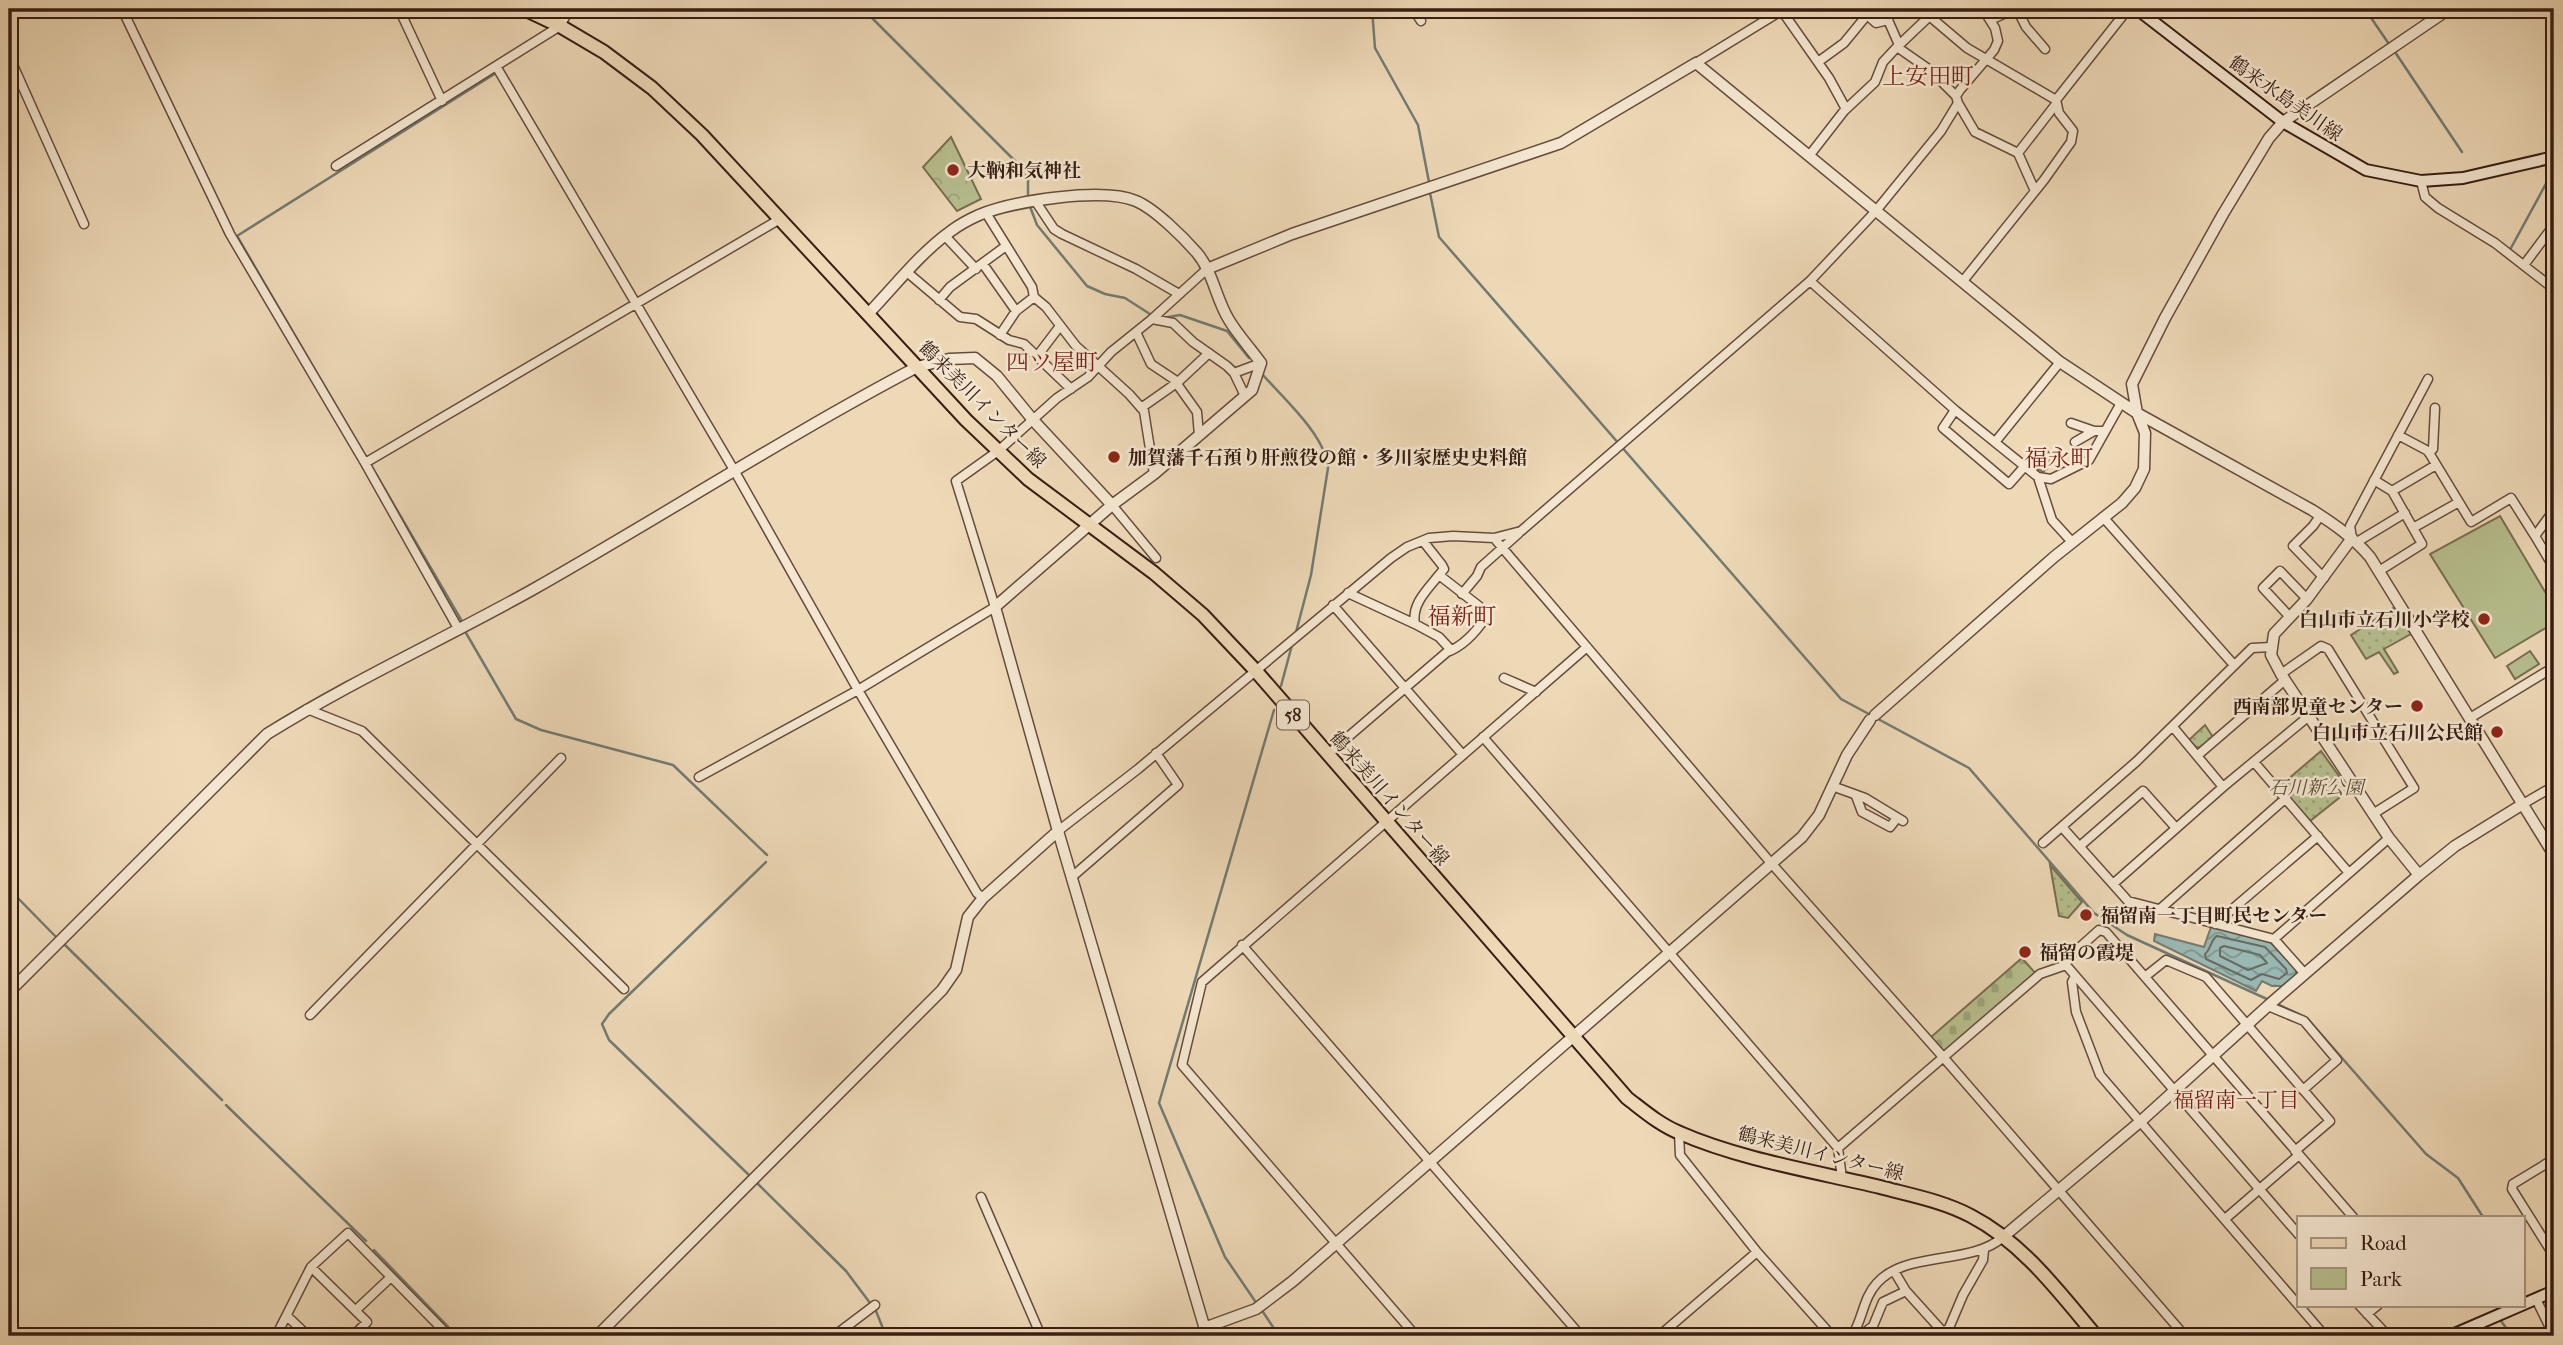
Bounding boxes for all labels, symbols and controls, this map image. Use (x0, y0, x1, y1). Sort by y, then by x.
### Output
street label: 鶴来水島美川線 (2225, 52, 2346, 146)
district label: 上安田町 (1882, 63, 1974, 90)
place label: 大靹和気神社 (967, 160, 1081, 182)
marker: 大靹和気神社 (945, 162, 961, 178)
street label: 鶴来美川インター線 (914, 337, 1050, 473)
district label: 四ツ屋町 (1006, 349, 1098, 376)
district label: 福永町 (2025, 445, 2094, 472)
place label: 加賀藩千石預り肝煎役の館・多川家歴史史料館 (1128, 447, 1527, 469)
marker: 加賀藩千石預り肝煎役の館・多川家歴史史料館 (1106, 449, 1122, 465)
district label: 福新町 (1428, 603, 1497, 630)
place label: 白山市立石川小学校 (2299, 609, 2470, 631)
marker: 白山市立石川小学校 (2476, 611, 2492, 627)
place label: 西南部児童センター (2233, 696, 2403, 718)
marker: 西南部児童センター (2409, 698, 2425, 714)
road number: 58 (1277, 700, 1309, 730)
place label: 白山市立石川公民館 (2312, 722, 2483, 744)
marker: 白山市立石川公民館 (2489, 724, 2505, 740)
street label: 鶴来美川インター線 (1325, 727, 1453, 870)
park label: 石川新公園 (2268, 777, 2366, 799)
place label: 福留南一丁目町民センター (2100, 905, 2327, 927)
marker: 福留南一丁目町民センター (2078, 907, 2094, 923)
place label: 福留の霞堤 (2039, 942, 2134, 964)
marker: 福留の霞堤 (2017, 944, 2033, 960)
district label: 福留南一丁目 (2173, 1088, 2299, 1112)
street label: 鶴来美川インター線 (1736, 1123, 1906, 1185)
legend (2297, 1216, 2524, 1306)
text: Road (2360, 1231, 2407, 1255)
text: Park (2360, 1267, 2402, 1291)

